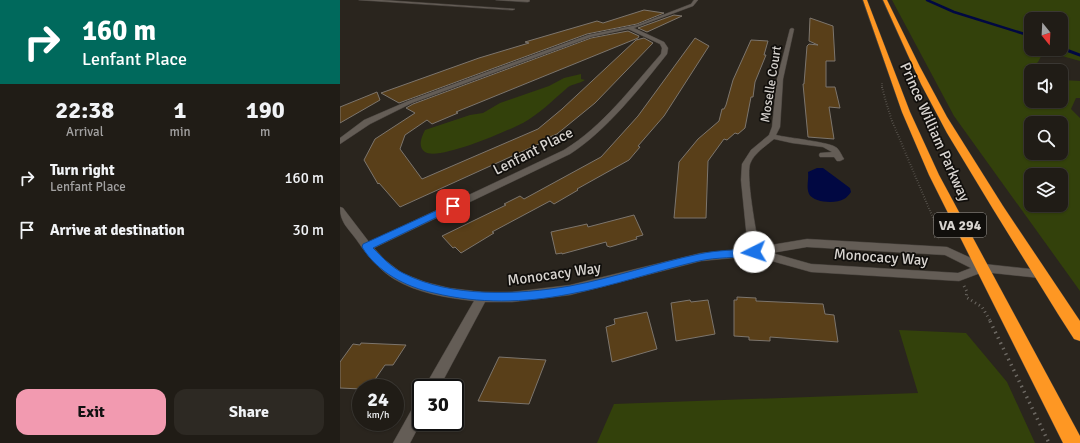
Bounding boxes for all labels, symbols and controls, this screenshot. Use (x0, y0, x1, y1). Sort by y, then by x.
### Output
north arrow (1024, 12, 1068, 56)
map controls (1024, 12, 1068, 212)
text: 160 m (82, 14, 156, 48)
icon: right (16, 16, 68, 68)
street label: Moselle Court (757, 44, 785, 124)
text: Lenfant Place (82, 48, 187, 70)
street label: Prince William Parkway (896, 60, 974, 204)
button: sound (1024, 64, 1068, 108)
text: 22:38 (55, 95, 114, 125)
text: 1 (174, 95, 186, 125)
text: 190 (246, 95, 285, 125)
button: search (1024, 116, 1068, 160)
street label: Lenfant Place (490, 123, 576, 179)
text: Arrival (66, 124, 103, 140)
text: min (170, 124, 191, 140)
text: m (260, 124, 270, 140)
text: Turn right (50, 161, 115, 179)
icon: right (16, 167, 38, 189)
button: layers (1024, 168, 1068, 212)
text: 160 m (284, 169, 324, 187)
text: Lenfant Place (50, 179, 126, 195)
pin (436, 189, 470, 223)
icon: arrive (442, 195, 464, 217)
road number: VA 294 (934, 213, 986, 237)
icon: arrive (16, 219, 38, 241)
text: Arrive at destination (50, 221, 185, 239)
text: 30 m (293, 221, 324, 239)
position arrow (733, 231, 775, 273)
street label: Monocacy Way (833, 245, 929, 269)
street label: Monocacy Way (506, 259, 602, 289)
speed limit sign: 30 (412, 379, 464, 431)
text: 24 (367, 387, 389, 412)
button: Exit (16, 389, 166, 435)
button: Share (174, 389, 324, 435)
text: km/h (367, 409, 389, 421)

